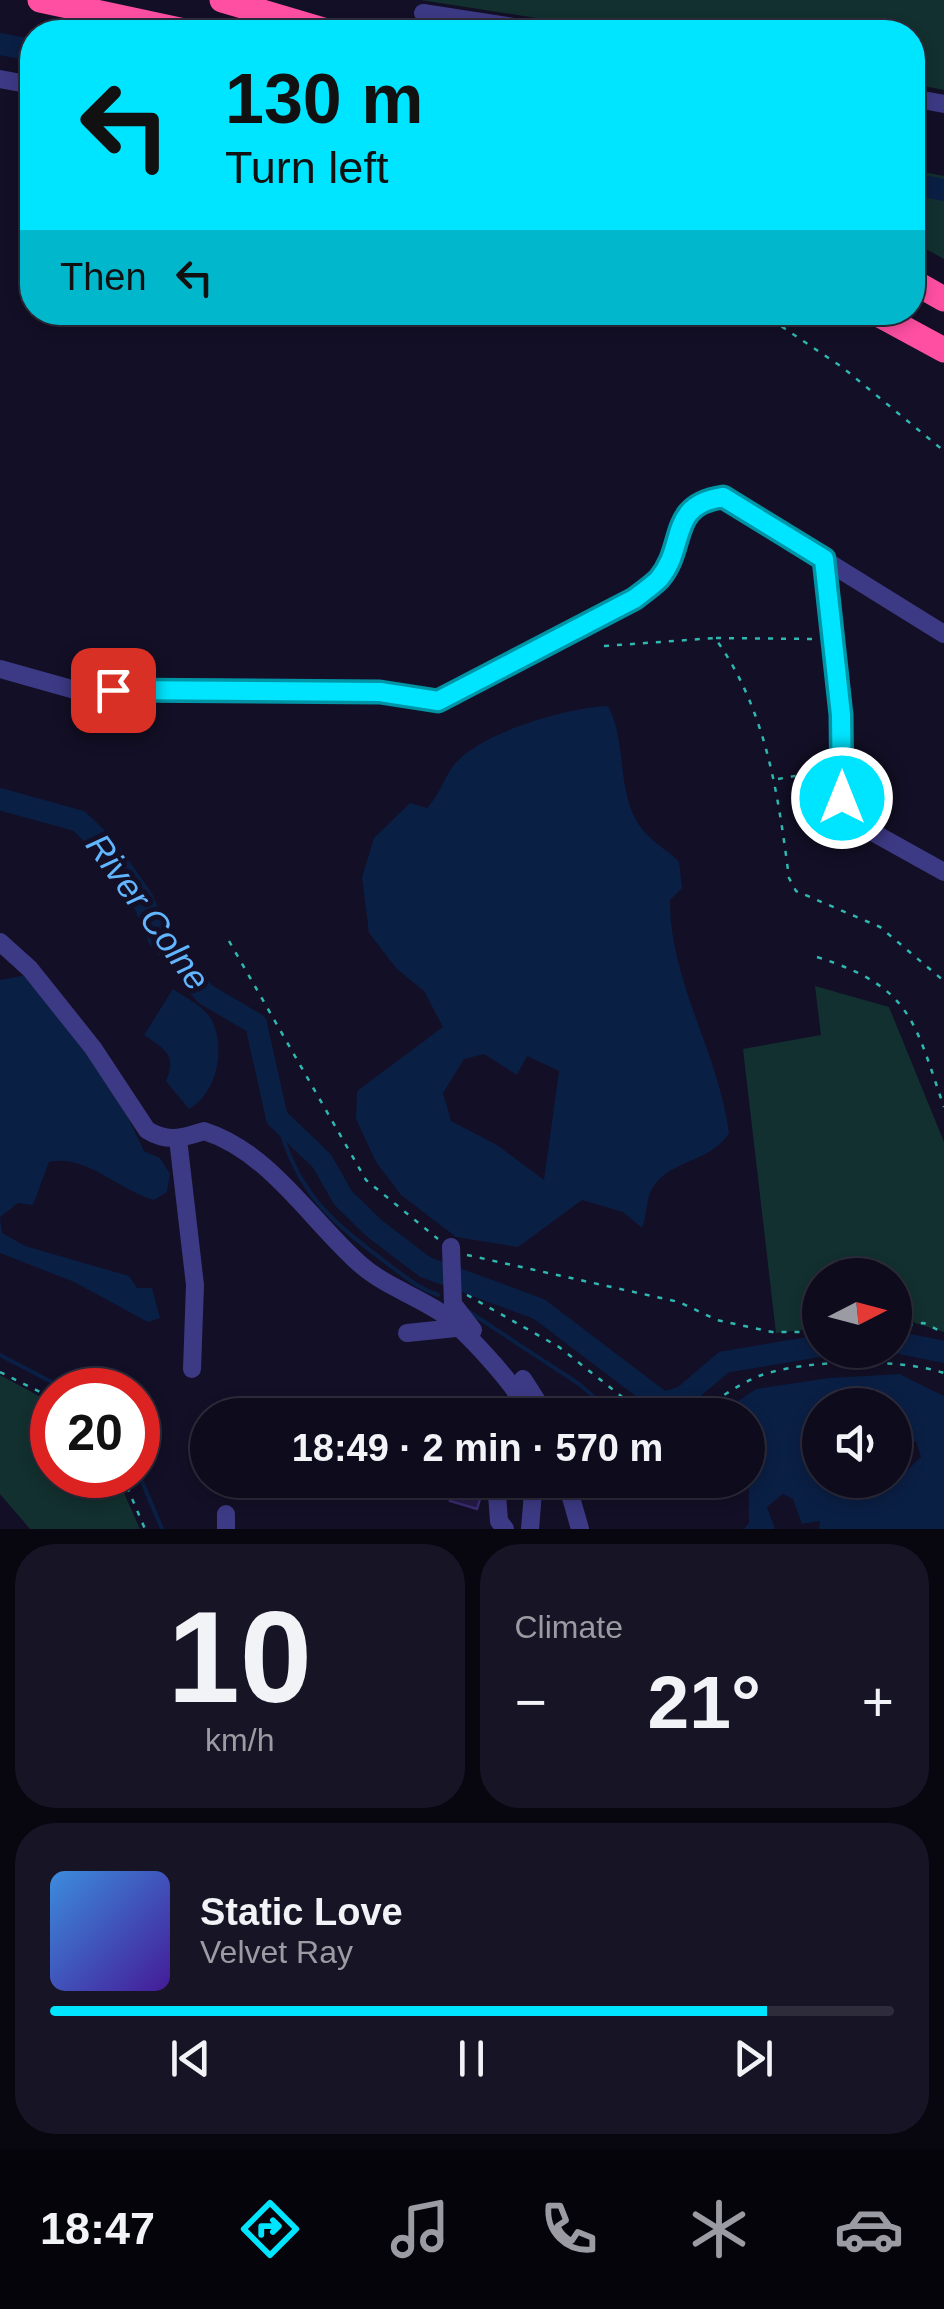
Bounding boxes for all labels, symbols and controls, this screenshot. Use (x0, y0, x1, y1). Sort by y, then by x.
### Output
icon: left (60, 60, 190, 190)
text: 130 m (225, 60, 423, 138)
text: Turn left (225, 142, 388, 193)
icon: left (167, 250, 222, 305)
text: Then (60, 256, 147, 298)
pin (71, 648, 156, 733)
icon: arrive (86, 663, 141, 718)
position arrow (790, 746, 894, 850)
water label: River Colne (79, 826, 218, 997)
north arrow (802, 1258, 912, 1368)
map controls (802, 1258, 912, 1498)
speed limit sign: 20 (30, 1368, 160, 1498)
button: sound (802, 1388, 912, 1498)
text: 18:49 · 2 min · 570 m (292, 1427, 663, 1469)
text: 10 (167, 1584, 312, 1730)
text: Climate (515, 1609, 623, 1645)
text: 21° (648, 1660, 761, 1744)
text: − (515, 1671, 547, 1733)
text: + (862, 1671, 894, 1733)
text: km/h (205, 1722, 274, 1758)
text: Static Love (200, 1891, 403, 1933)
text: Velvet Ray (200, 1934, 353, 1970)
icon: previous (163, 2031, 218, 2086)
icon: pause (444, 2031, 499, 2086)
icon: next (726, 2031, 781, 2086)
icon: directions (235, 2194, 305, 2264)
icon: music (385, 2194, 455, 2264)
icon: phone (534, 2194, 604, 2264)
icon: climate (684, 2194, 754, 2264)
icon: car (834, 2194, 904, 2264)
text: 18:47 (40, 2203, 155, 2254)

